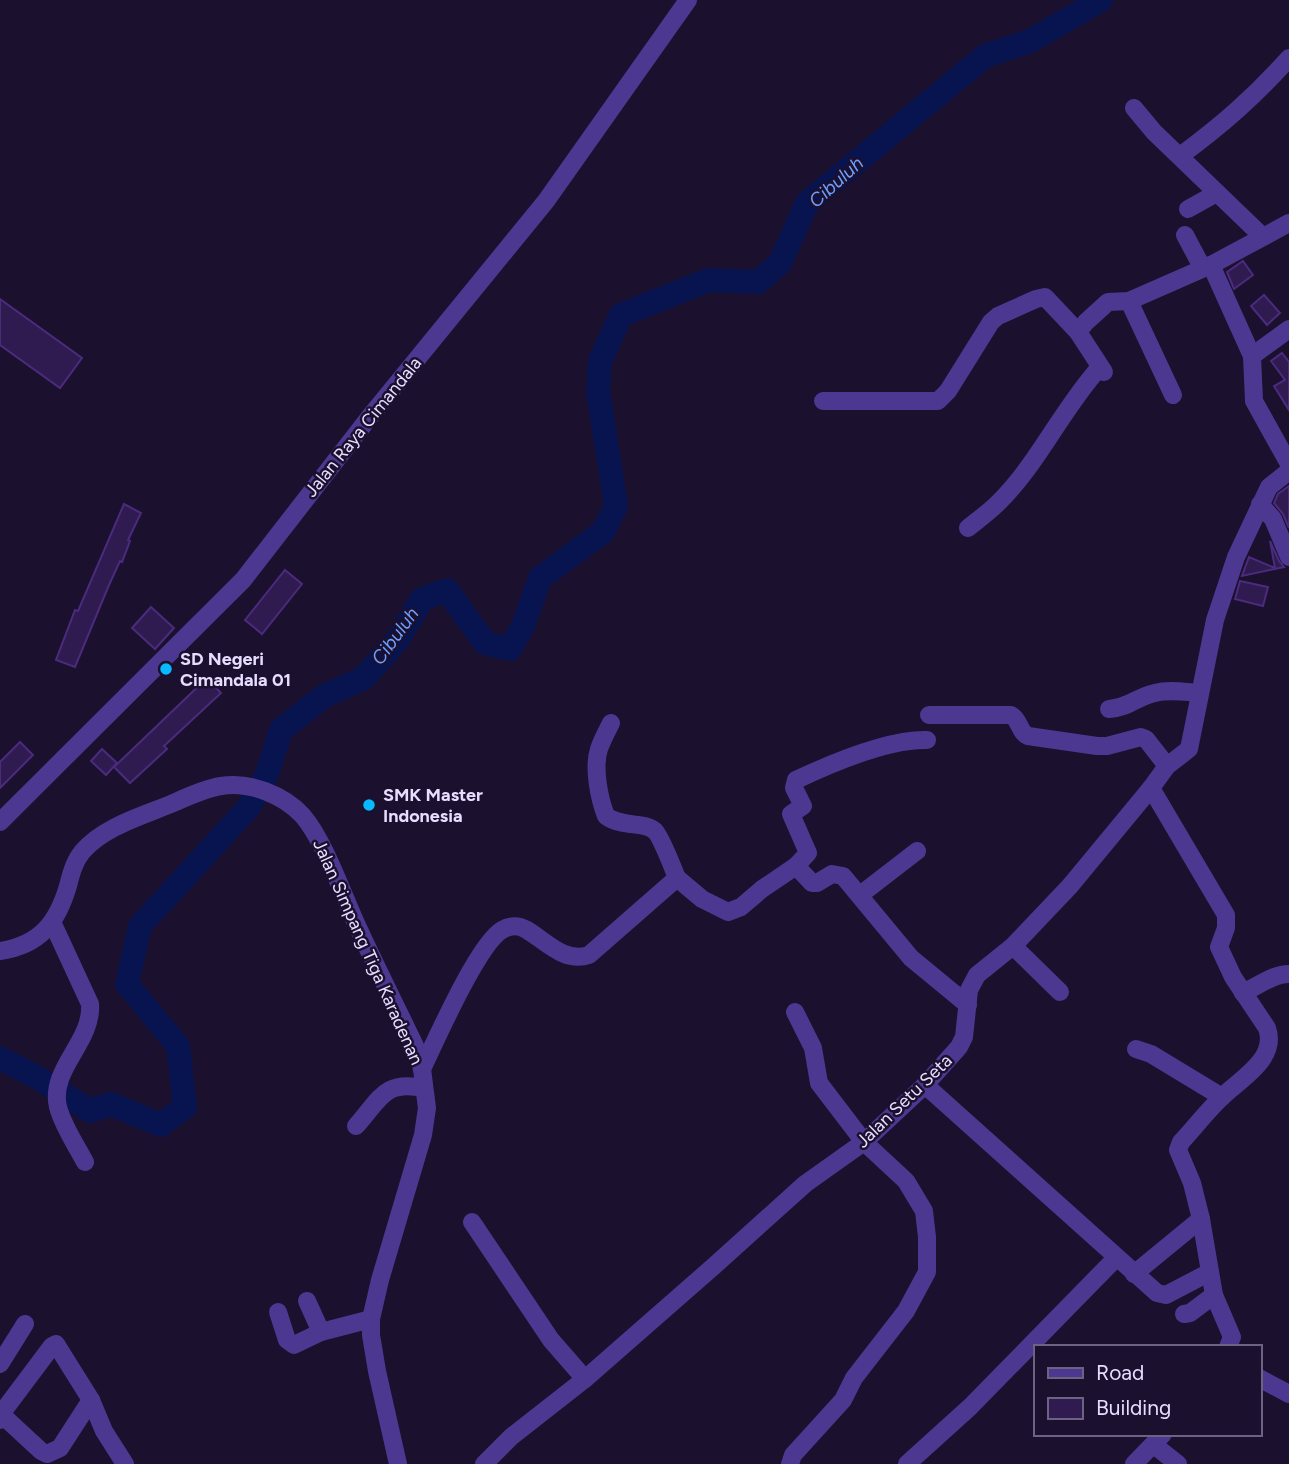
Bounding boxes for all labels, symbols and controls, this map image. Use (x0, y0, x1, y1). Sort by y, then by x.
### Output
water label: Cibuluh (804, 151, 868, 212)
street label: Jalan Raya Cimandala (300, 353, 426, 501)
water label: Cibuluh (366, 602, 424, 669)
place label: SD Negeri Cimandala 01 (180, 648, 291, 691)
marker: SD Negeri Cimandala 01 (158, 661, 174, 677)
place label: SMK Master Indonesia (383, 784, 483, 827)
marker: SMK Master Indonesia (361, 797, 377, 813)
street label: Jalan Simpang Tiga Karadenan (308, 836, 428, 1068)
street label: Jalan Setu Seta (851, 1050, 957, 1152)
legend (1034, 1345, 1261, 1436)
text: Road (1096, 1360, 1144, 1385)
text: Building (1096, 1395, 1171, 1420)

